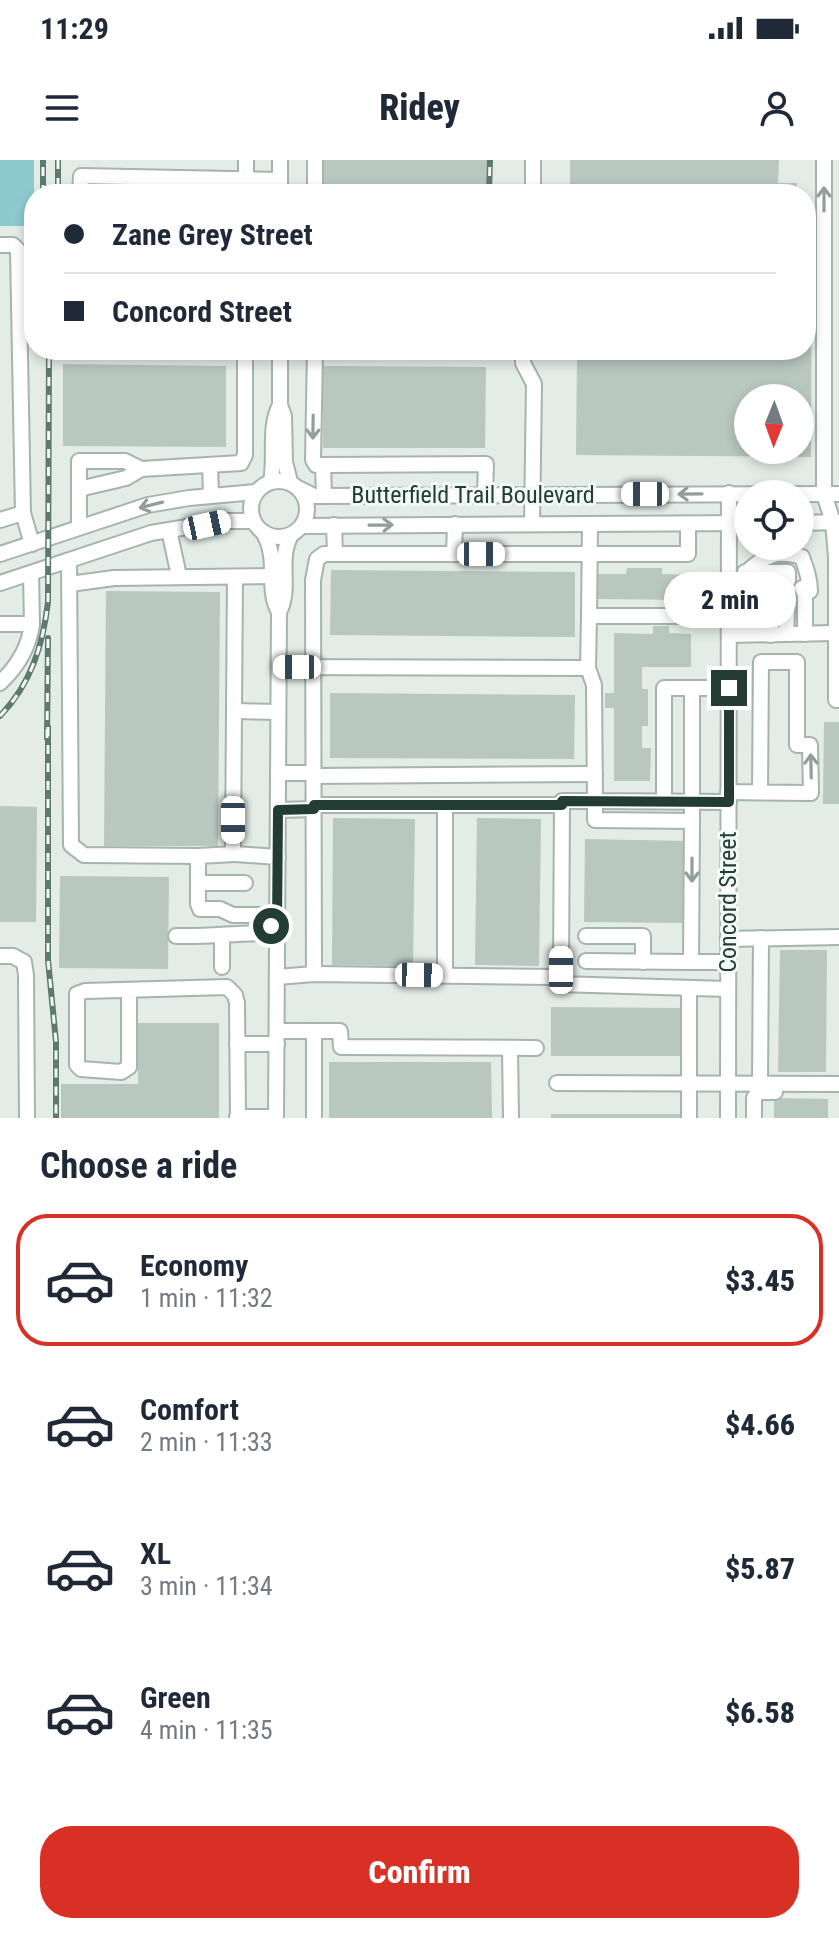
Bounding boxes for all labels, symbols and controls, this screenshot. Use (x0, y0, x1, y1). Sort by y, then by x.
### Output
text: 11:29 (40, 11, 109, 46)
icon: menu (40, 86, 84, 130)
icon: person (755, 86, 799, 130)
text: Ridey (379, 87, 460, 129)
one-way arrow (816, 186, 832, 213)
text: Zane Grey Street (112, 217, 313, 252)
text: Concord Street (112, 294, 292, 329)
north arrow (734, 384, 814, 464)
map controls (734, 384, 814, 560)
one-way arrow (306, 413, 321, 440)
button: locate (734, 480, 814, 560)
street label: Butterfield Trail Boulevard (351, 481, 595, 509)
car (621, 482, 669, 506)
one-way arrow (677, 486, 704, 501)
one-way arrow (138, 498, 164, 513)
car (181, 508, 233, 542)
one-way arrow (367, 517, 394, 532)
car (457, 542, 505, 566)
callout: 2 min (663, 572, 795, 628)
text: 2 min (701, 585, 759, 615)
car (273, 655, 321, 679)
route end (711, 670, 747, 706)
one-way arrow (803, 753, 819, 780)
car (221, 796, 245, 844)
street label: Concord Street (714, 831, 742, 973)
one-way arrow (684, 856, 700, 883)
route start (253, 908, 289, 944)
car (549, 946, 573, 994)
car (395, 963, 443, 987)
text: Choose a ride (40, 1145, 237, 1187)
icon: car (44, 1244, 116, 1316)
text: Economy (140, 1248, 248, 1283)
text: $3.45 (725, 1263, 795, 1298)
text: 1 min · 11:32 (140, 1283, 273, 1313)
icon: car (44, 1388, 116, 1460)
text: Comfort (140, 1392, 239, 1427)
text: $4.66 (725, 1407, 795, 1442)
text: 2 min · 11:33 (140, 1427, 273, 1457)
icon: car (44, 1532, 116, 1604)
text: XL (140, 1536, 171, 1571)
text: $5.87 (725, 1551, 795, 1586)
text: 3 min · 11:34 (140, 1571, 273, 1601)
icon: car (44, 1676, 116, 1748)
text: Green (140, 1680, 211, 1715)
text: $6.58 (725, 1695, 795, 1730)
text: 4 min · 11:35 (140, 1715, 273, 1745)
button: Confirm (40, 1826, 799, 1918)

